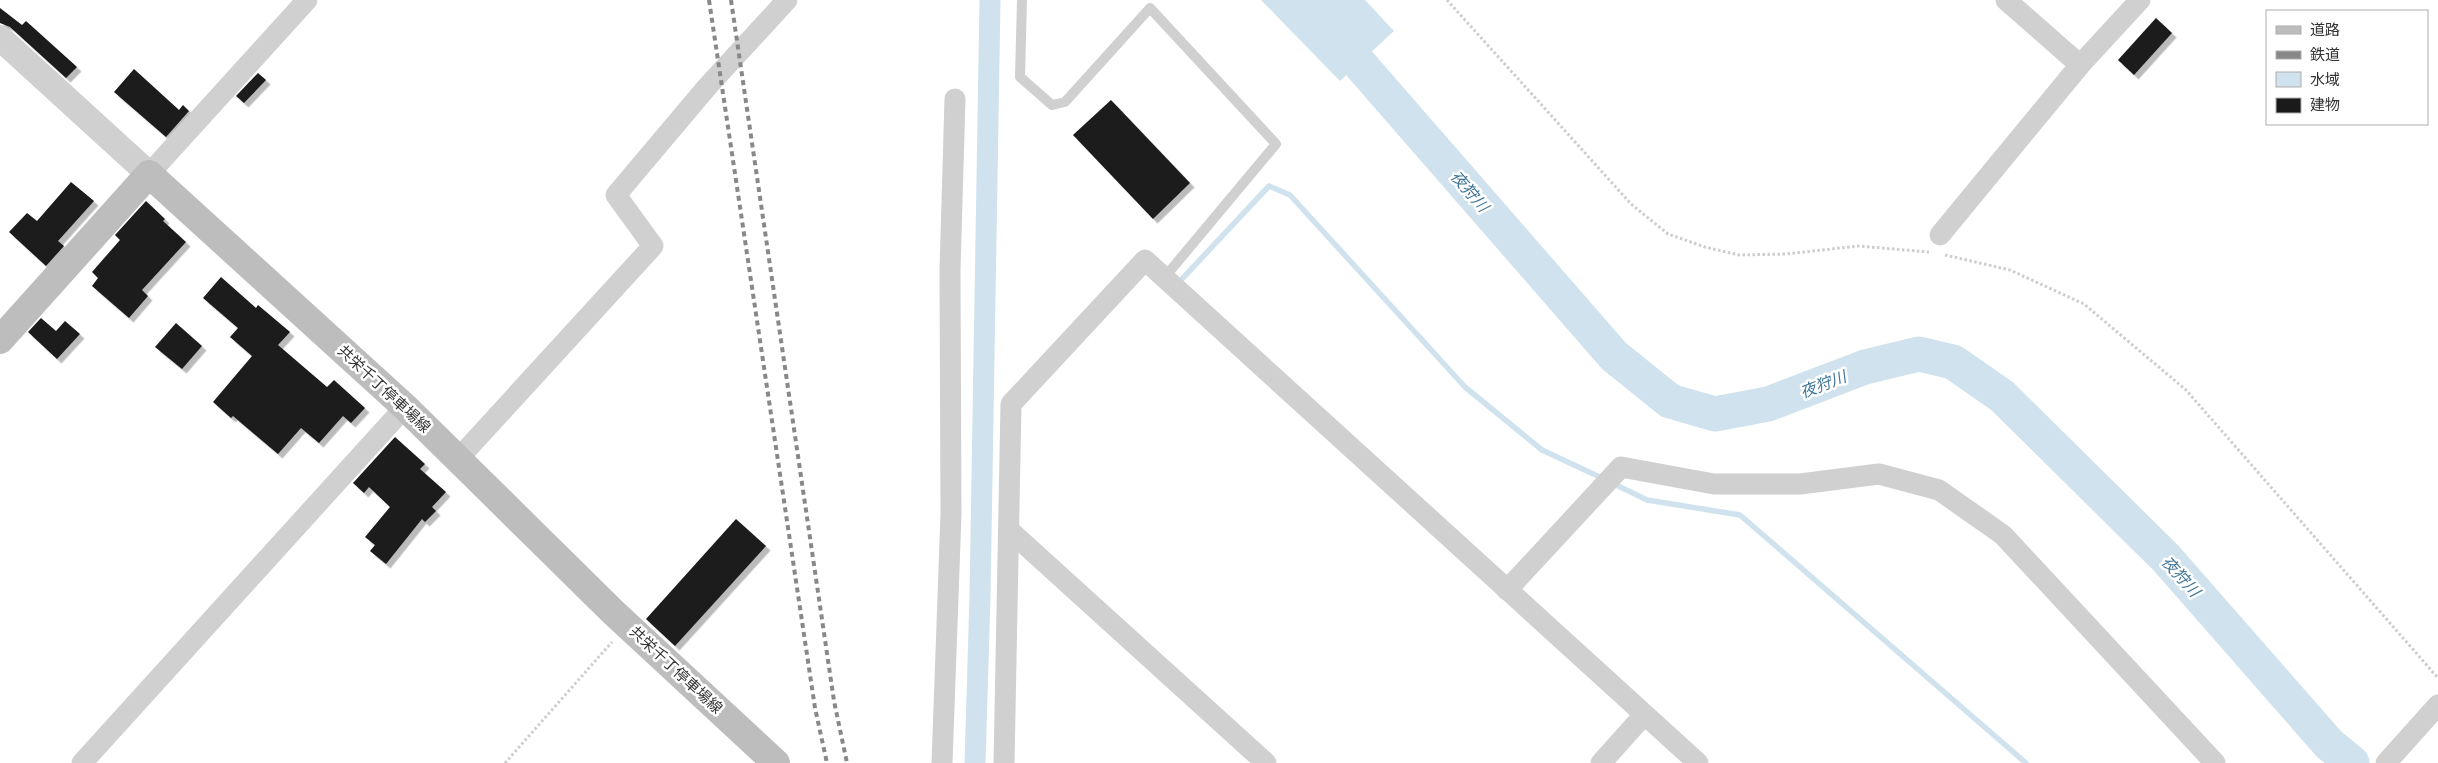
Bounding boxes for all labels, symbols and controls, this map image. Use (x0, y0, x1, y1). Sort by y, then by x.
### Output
legend (2266, 10, 2428, 125)
text: 道路 (2310, 20, 2340, 38)
text: 鉄道 (2310, 45, 2340, 63)
text: 水域 (2310, 70, 2340, 88)
text: 建物 (2310, 95, 2340, 113)
water label: 夜狩川 (1447, 166, 1495, 217)
street label: 共栄千丁停車場線 (335, 341, 435, 436)
water label: 夜狩川 (1797, 365, 1850, 401)
water label: 夜狩川 (2158, 551, 2206, 601)
street label: 共栄千丁停車場線 (627, 622, 727, 717)

